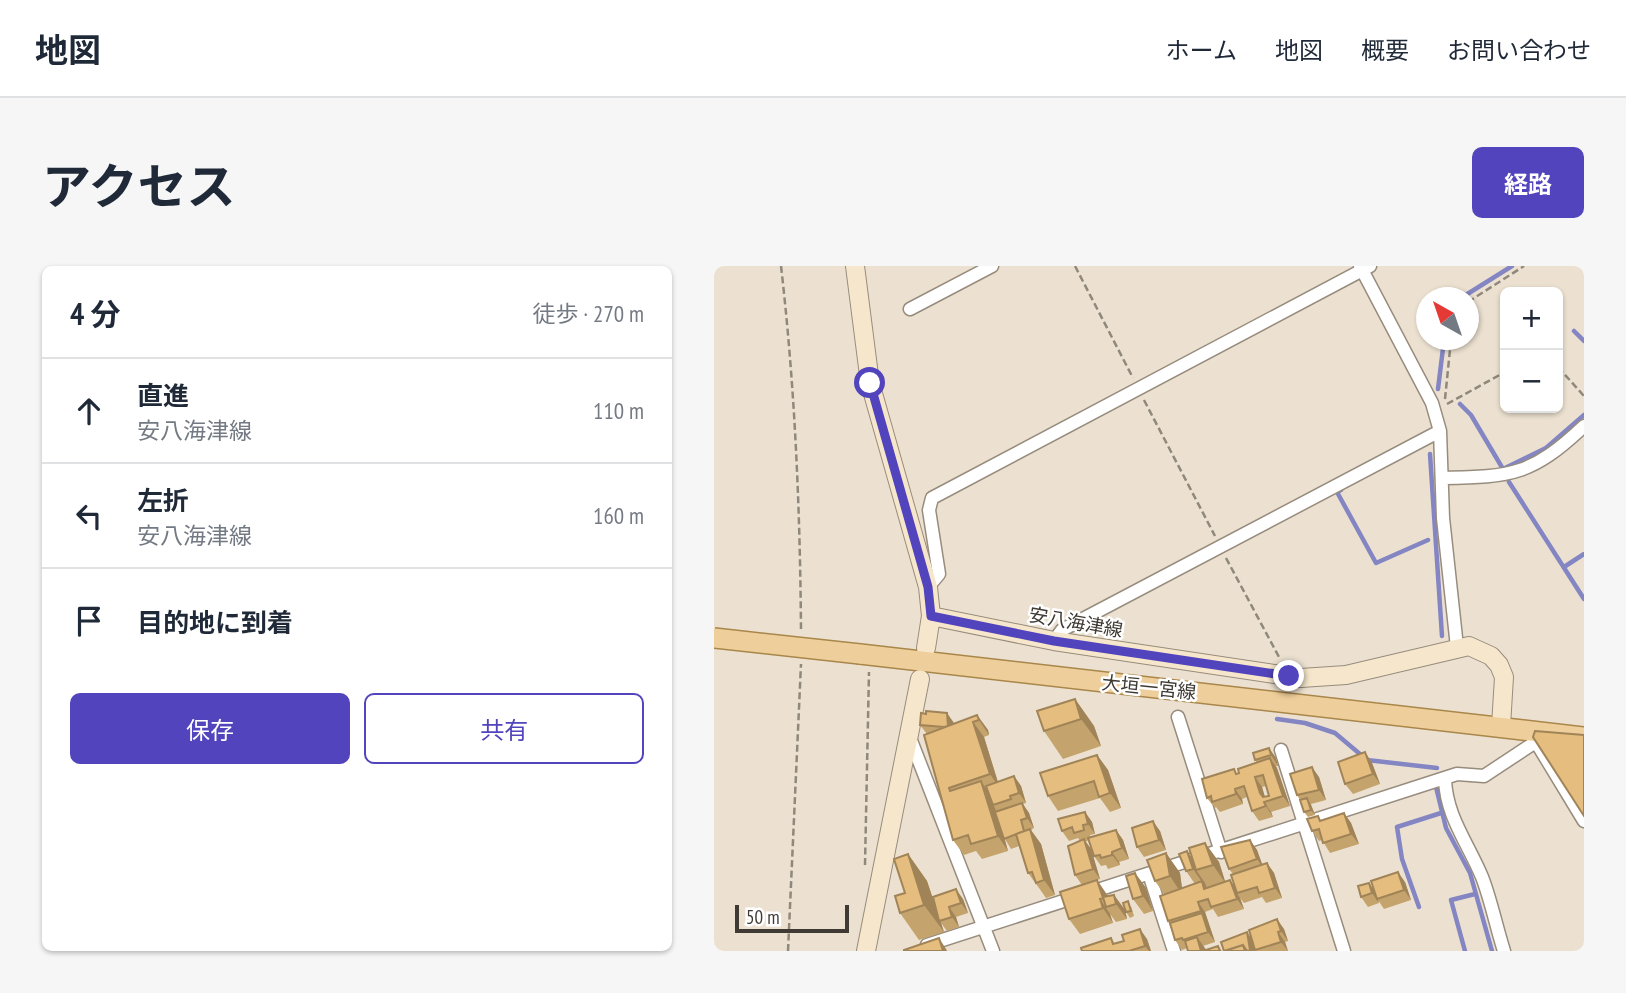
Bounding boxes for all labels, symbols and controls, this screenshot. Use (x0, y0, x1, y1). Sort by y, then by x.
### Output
text: 地図 (35, 28, 101, 71)
text: ホーム (1166, 35, 1237, 66)
text: 地図 (1275, 35, 1323, 66)
text: 概要 (1361, 35, 1409, 66)
text: お問い合わせ (1447, 35, 1591, 66)
button: 経路 (1472, 147, 1584, 218)
text: アクセス (42, 154, 236, 218)
north arrow (1416, 287, 1479, 350)
map controls (1500, 287, 1563, 413)
button: + (1500, 287, 1563, 350)
text: 4 分 (70, 294, 121, 333)
text: 徒歩 · 270 m (532, 299, 644, 328)
button: − (1500, 350, 1563, 413)
route start (854, 367, 885, 398)
text: 直進 (137, 379, 189, 412)
icon: ahead (70, 392, 108, 430)
text: 110 m (593, 396, 644, 425)
text: 安八海津線 (137, 416, 252, 445)
text: 左折 (137, 484, 189, 517)
icon: left (70, 497, 108, 535)
text: 160 m (593, 501, 644, 530)
text: 安八海津線 (137, 521, 252, 550)
icon: arrive (70, 602, 108, 640)
street label: 安八海津線 (1027, 602, 1125, 642)
text: 目的地に到着 (137, 606, 293, 639)
route end (1273, 660, 1304, 691)
street label: 大垣一宮線 (1100, 670, 1198, 704)
button: 保存 (70, 693, 350, 764)
button: 共有 (364, 693, 644, 764)
scale bar (735, 902, 849, 934)
text: 50 m (746, 905, 780, 929)

